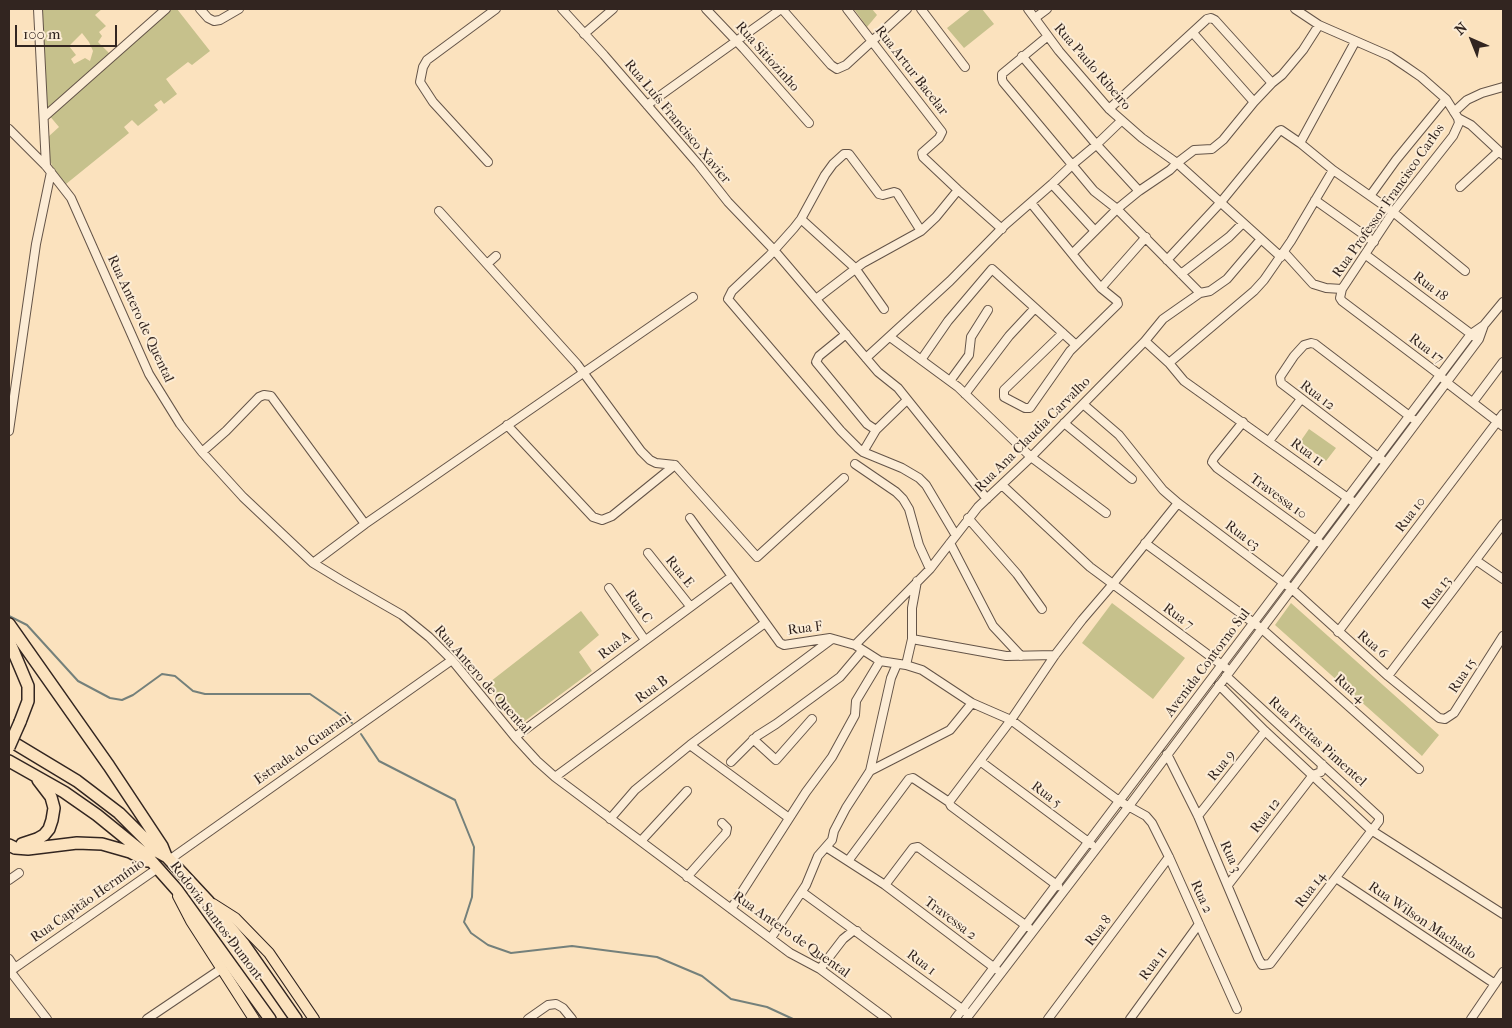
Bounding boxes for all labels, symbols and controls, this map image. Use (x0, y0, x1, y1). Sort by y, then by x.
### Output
scale bar (18, 15, 120, 47)
north arrow (1447, 15, 1497, 65)
street label: Rua Sitiozinho (731, 19, 803, 95)
text: N (1452, 19, 1471, 39)
street label: Rua Paulo Ribeiro (1050, 20, 1134, 114)
street label: Rua Artur Bacelar (871, 23, 951, 119)
text: 100 m (23, 25, 61, 43)
street label: Rua Luís Francisco Xavier (620, 57, 734, 187)
street label: Rua Professor Francisco Carlos (1329, 121, 1449, 281)
street label: Rua Antero de Quental (103, 253, 177, 385)
street label: Rua 18 (1409, 268, 1451, 306)
street label: Rua 17 (1405, 331, 1447, 367)
street label: Rua Ana Claudia Carvalho (972, 374, 1094, 496)
street label: Rua 12 (1296, 377, 1338, 415)
street label: Rua 11 (1287, 435, 1327, 471)
street label: Travessa 10 (1246, 471, 1310, 523)
street label: Rua 10 (1392, 494, 1430, 536)
street label: Rua c3 (1221, 517, 1263, 555)
street label: Rua E (661, 553, 697, 591)
street label: Rua 13 (1419, 573, 1455, 613)
street label: Rua C (621, 587, 655, 627)
street label: Rua 7 (1159, 600, 1197, 634)
street label: Avenida Contorno Sul (1162, 606, 1254, 720)
street label: Rua F (787, 619, 823, 639)
street label: Rua Antero de Quental (430, 622, 534, 738)
street label: Rua 6 (1353, 627, 1391, 663)
street label: Rua A (595, 628, 635, 664)
street label: Rua 15 (1446, 655, 1480, 697)
street label: Rua 4 (1330, 671, 1368, 707)
street label: Rua B (632, 672, 672, 708)
street label: Rua Freitas Pimentel (1265, 694, 1369, 790)
street label: Estrada do Guarani (251, 709, 355, 789)
street label: Rua 9 (1205, 747, 1239, 785)
street label: Rua 5 (1028, 778, 1064, 812)
street label: Rua 12 (1247, 795, 1285, 837)
street label: Rua 3 (1216, 838, 1244, 876)
street label: Rua Capitão Hermínio (28, 855, 148, 947)
street label: Rodovia Santos Dumont (166, 858, 266, 984)
street label: Rua 14 (1292, 869, 1330, 911)
street label: Rua 2 (1186, 878, 1216, 916)
street label: Rua Wilson Machado (1365, 879, 1479, 963)
street label: Rua Antero de Quental (729, 888, 853, 982)
street label: Travessa 2 (920, 894, 980, 944)
street label: Rua 8 (1082, 912, 1116, 950)
street label: Rua 11 (1136, 944, 1172, 984)
street label: Rua 1 (903, 947, 939, 979)

